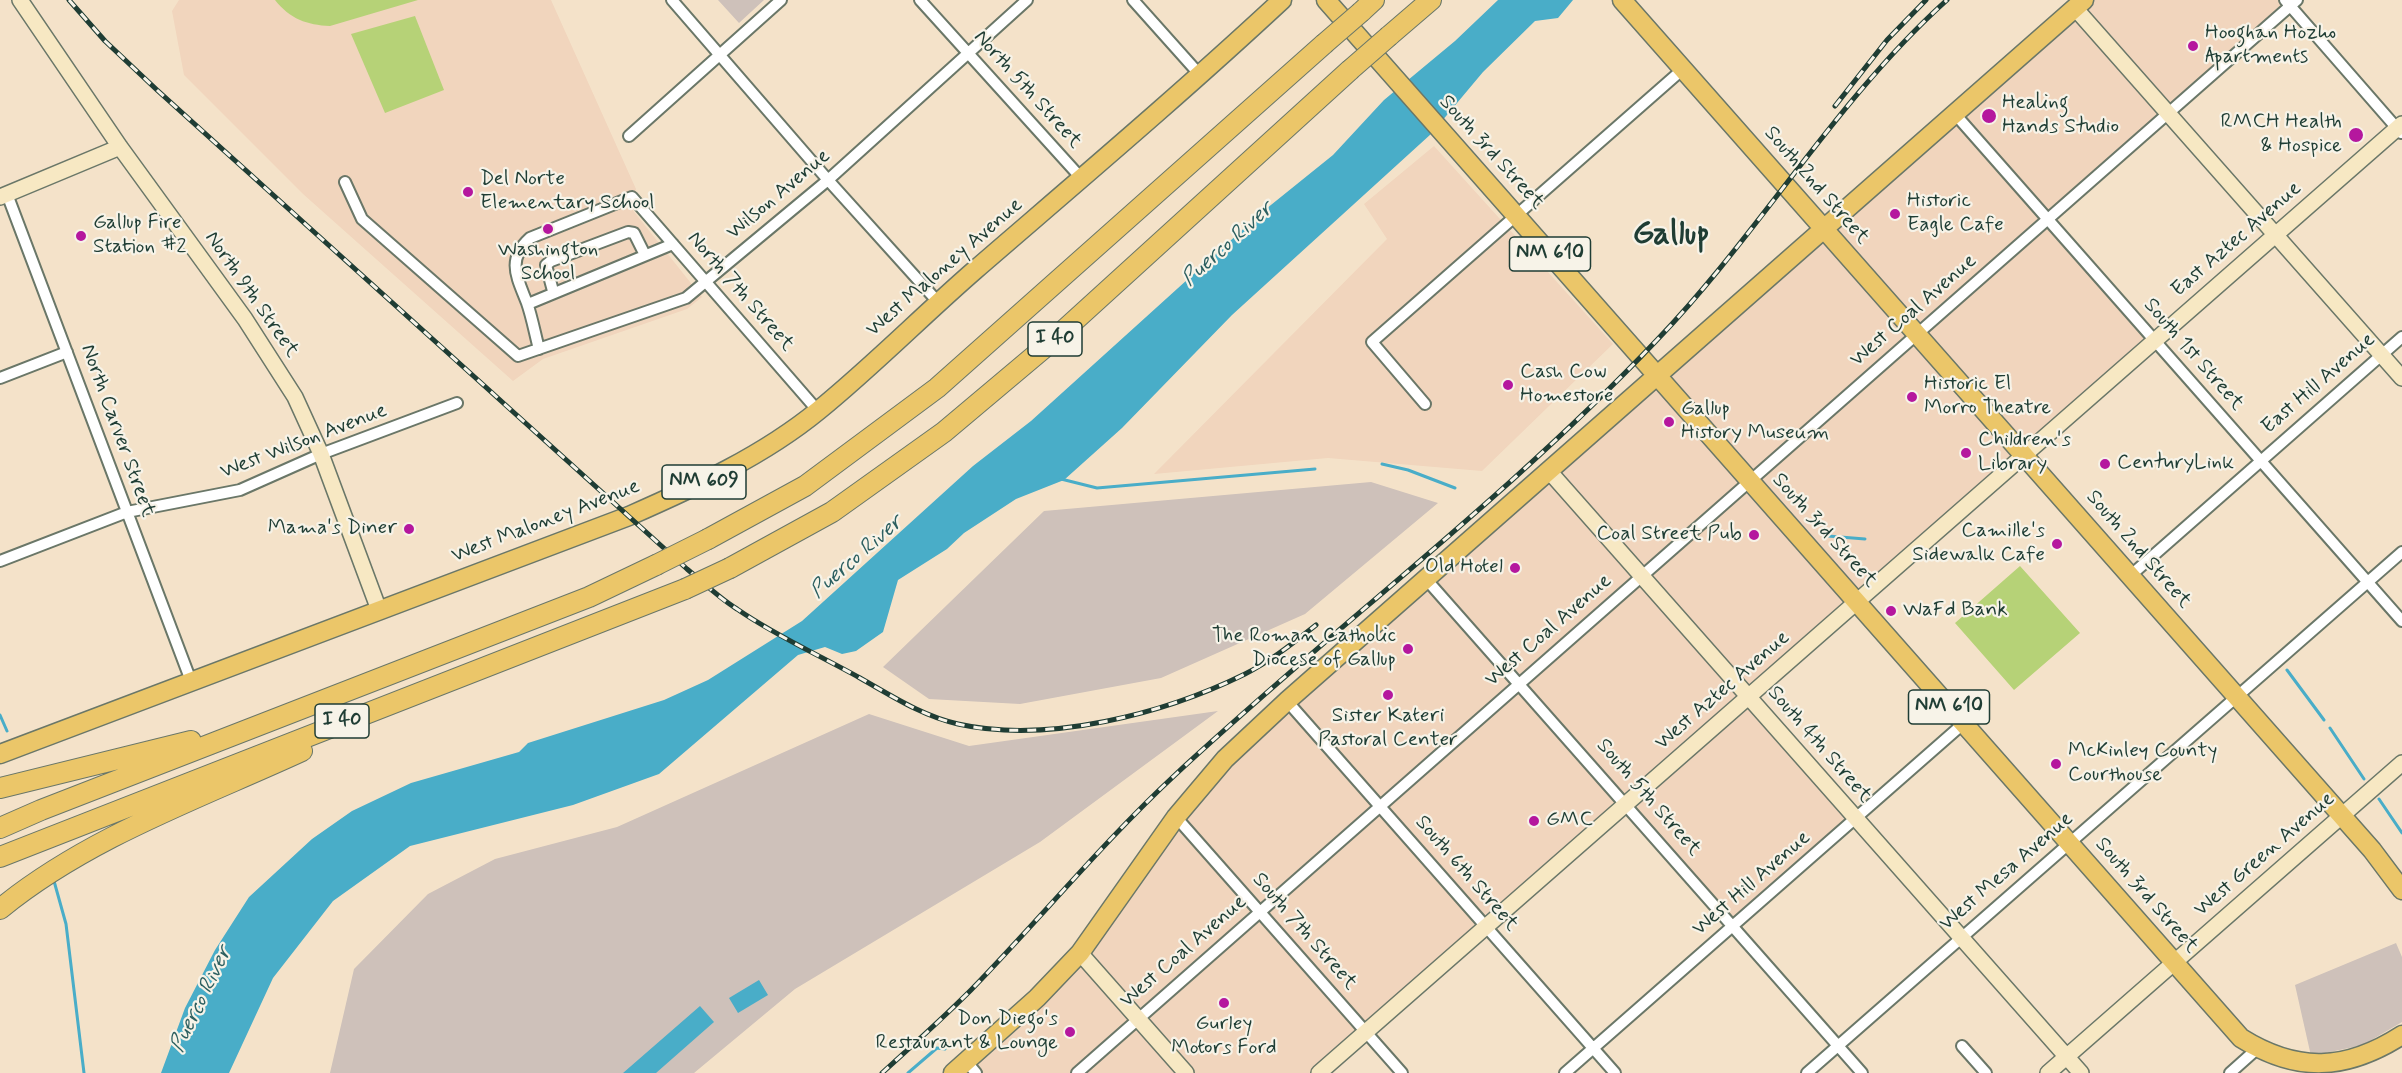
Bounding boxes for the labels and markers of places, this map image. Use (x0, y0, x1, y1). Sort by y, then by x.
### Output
place label: Hooghan Hozho Apartments (2205, 21, 2336, 71)
marker: Hooghan Hozho Apartments (2186, 39, 2200, 53)
place label: Healing Hands Studio (2002, 91, 2119, 141)
marker: Healing Hands Studio (1980, 107, 1998, 125)
place label: RMCH Health & Hospice (2221, 110, 2342, 160)
marker: RMCH Health & Hospice (2347, 126, 2365, 144)
place label: Del Norte Elementary School (480, 167, 655, 217)
marker: Del Norte Elementary School (461, 185, 475, 199)
place label: Historic Eagle Cafe (1907, 189, 2004, 239)
marker: Historic Eagle Cafe (1888, 207, 1902, 221)
place label: Gallup Fire Station #2 (93, 211, 187, 261)
marker: Washington School (541, 222, 555, 236)
marker: Gallup Fire Station #2 (74, 229, 88, 243)
place label: Washington School (498, 238, 598, 288)
place label: Cash Cow Homestore (1520, 360, 1613, 410)
place label: Historic El Morro Theatre (1924, 372, 2051, 422)
marker: Cash Cow Homestore (1501, 378, 1515, 392)
marker: Historic El Morro Theatre (1905, 390, 1919, 404)
place label: Gallup History Museum (1681, 397, 1829, 447)
marker: Gallup History Museum (1662, 415, 1676, 429)
place label: Children's Library (1978, 428, 2071, 478)
marker: Children's Library (1959, 446, 1973, 460)
place label: CenturyLink (2117, 451, 2234, 477)
marker: CenturyLink (2098, 457, 2112, 471)
place label: Mama's Diner (268, 516, 397, 542)
place label: Camille's Sidewalk Cafe (1912, 519, 2045, 569)
marker: Mama's Diner (402, 522, 416, 536)
place label: Coal Street Pub (1596, 522, 1742, 548)
marker: Coal Street Pub (1747, 528, 1761, 542)
marker: Camille's Sidewalk Cafe (2050, 537, 2064, 551)
place label: Old Hotel (1425, 555, 1503, 581)
marker: Old Hotel (1508, 561, 1522, 575)
place label: WaFd Bank (1903, 598, 2008, 624)
marker: WaFd Bank (1884, 604, 1898, 618)
place label: The Roman Catholic Diocese of Gallup (1212, 624, 1396, 674)
marker: The Roman Catholic Diocese of Gallup (1401, 642, 1415, 656)
marker: Sister Kateri Pastoral Center (1381, 688, 1395, 702)
place label: Sister Kateri Pastoral Center (1318, 704, 1458, 754)
place label: McKinley County Courthouse (2068, 739, 2217, 789)
marker: McKinley County Courthouse (2049, 757, 2063, 771)
place label: GMC (1546, 808, 1593, 834)
marker: GMC (1527, 814, 1541, 828)
marker: Gurley Motors Ford (1217, 996, 1231, 1010)
place label: Don Diego's Restaurant & Lounge (875, 1007, 1058, 1057)
place label: Gurley Motors Ford (1171, 1012, 1277, 1062)
marker: Don Diego's Restaurant & Lounge (1063, 1025, 1077, 1039)

